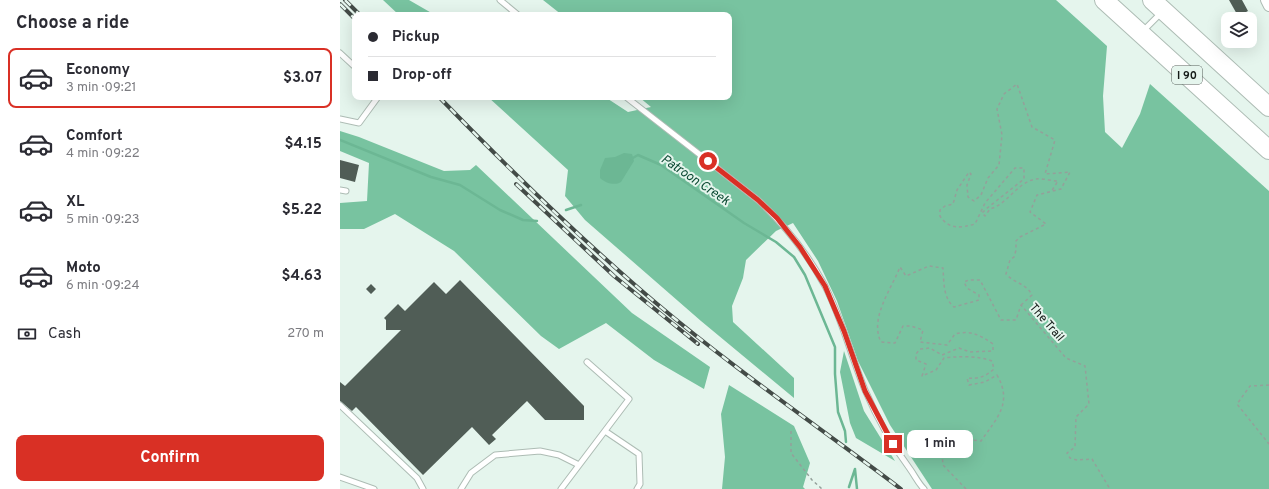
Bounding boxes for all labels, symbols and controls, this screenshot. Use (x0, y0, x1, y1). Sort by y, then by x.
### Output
text: Choose a ride (16, 12, 129, 35)
map controls (1221, 12, 1257, 48)
button: layers (1221, 12, 1257, 48)
text: Pickup (392, 28, 440, 47)
icon: car (18, 60, 54, 96)
text: Economy (66, 61, 130, 80)
text: Drop-off (392, 66, 452, 85)
road number: I 90 (1172, 66, 1202, 84)
text: $3.07 (283, 69, 322, 88)
text: 3 min · 09:21 (66, 80, 136, 96)
icon: car (18, 126, 54, 162)
text: Comfort (66, 127, 123, 146)
text: $4.15 (285, 135, 322, 154)
text: 4 min · 09:22 (66, 146, 140, 162)
water label: Patroon Creek (658, 152, 733, 210)
route start (699, 152, 717, 170)
icon: car (18, 192, 54, 228)
text: XL (66, 193, 84, 212)
text: $5.22 (282, 201, 322, 220)
text: 5 min · 09:23 (66, 212, 140, 228)
icon: car (18, 258, 54, 294)
text: Moto (66, 259, 101, 278)
text: $4.63 (281, 267, 322, 286)
text: 6 min · 09:24 (66, 278, 140, 294)
street label: The Trail (1025, 300, 1067, 345)
icon: cash (16, 323, 38, 345)
text: Cash (48, 325, 81, 344)
text: 270 m (287, 326, 324, 342)
callout: 1 min (907, 430, 973, 458)
button: Confirm (16, 435, 324, 481)
route end (884, 435, 902, 453)
text: 1 min (924, 436, 956, 452)

